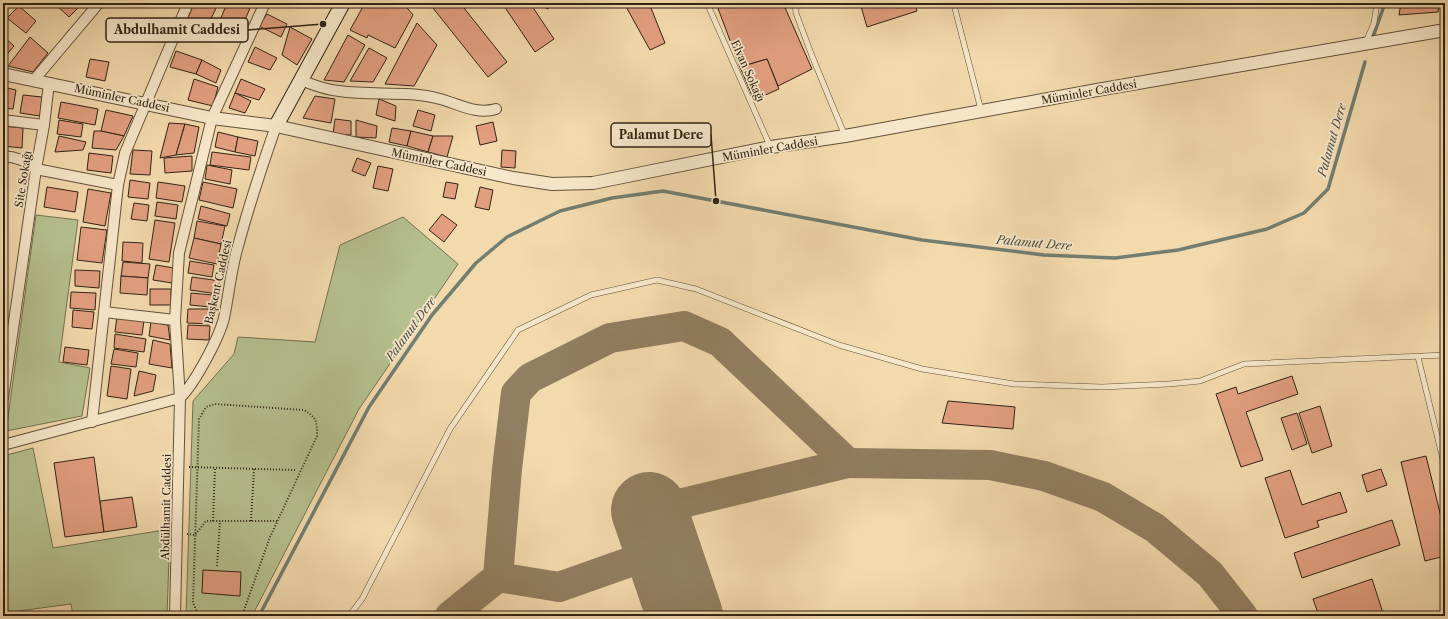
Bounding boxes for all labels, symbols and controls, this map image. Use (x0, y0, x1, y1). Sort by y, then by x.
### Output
callout: Abdulhamit Caddesi (106, 18, 248, 42)
text: Abdulhamit Caddesi (113, 22, 241, 37)
street label: Elvan Sokağı (728, 38, 768, 105)
street label: Müminler Caddesi (1040, 77, 1138, 107)
street label: Müminler Caddesi (73, 81, 171, 115)
water label: Palamut Dere (1314, 100, 1349, 179)
callout: Palamut Dere (611, 123, 711, 147)
text: Palamut Dere (619, 127, 703, 142)
street label: Müminler Caddesi (721, 134, 819, 164)
street label: Müminler Caddesi (390, 145, 488, 179)
street label: Site Sokağı (12, 149, 34, 208)
water label: Palamut Dere (995, 232, 1074, 253)
street label: Başkent Caddesi (201, 238, 235, 326)
water label: Palamut Dere (382, 293, 440, 365)
street label: Abdülhamit Caddesi (158, 453, 174, 561)

